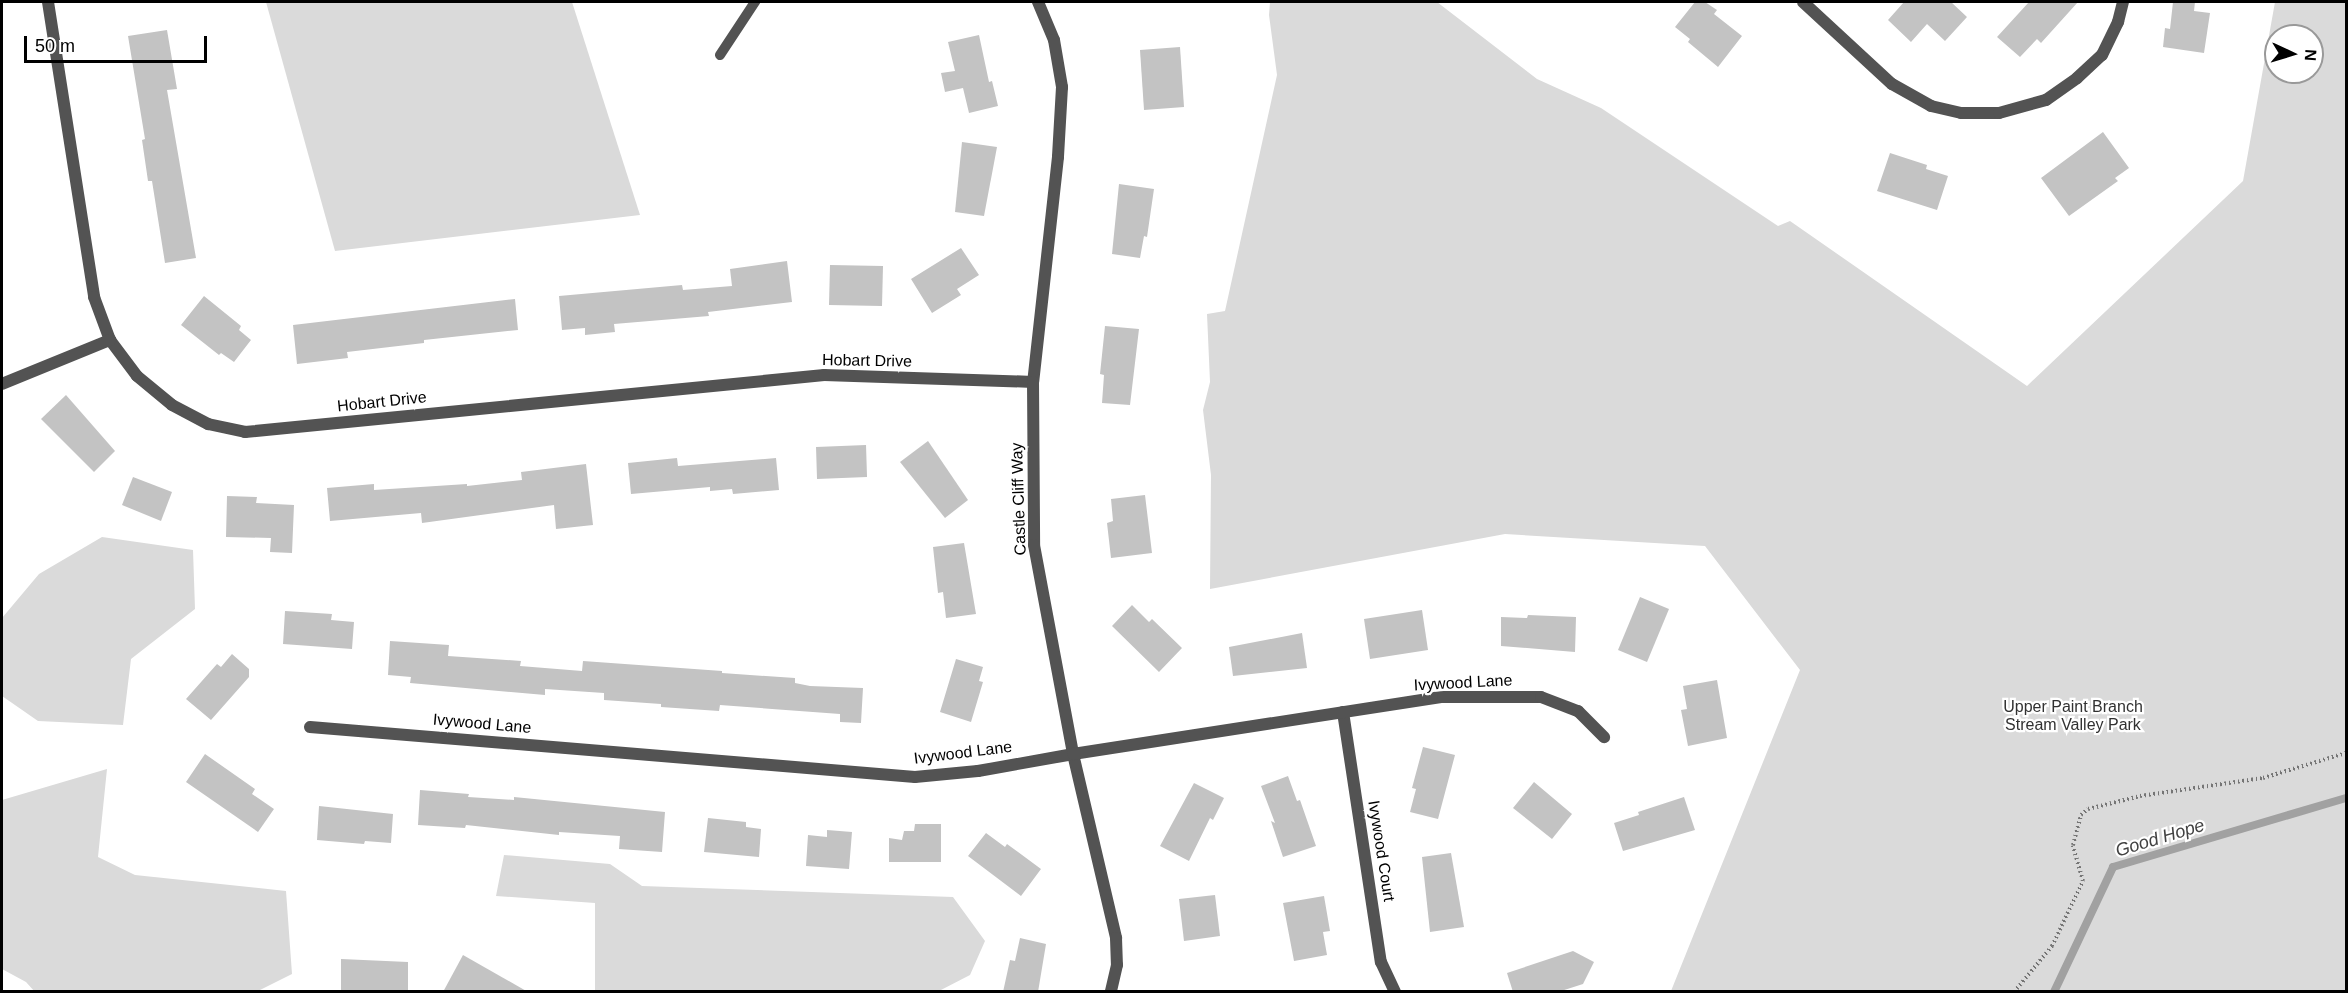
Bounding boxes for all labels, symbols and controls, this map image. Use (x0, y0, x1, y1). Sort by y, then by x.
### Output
scale bar (27, 24, 210, 62)
north arrow (2264, 24, 2324, 84)
text: 50 m (35, 36, 75, 56)
text: N (2302, 49, 2319, 62)
street label: Hobart Drive (822, 351, 912, 371)
street label: Hobart Drive (336, 388, 428, 416)
street label: Castle Cliff Way (1007, 442, 1031, 556)
street label: Ivywood Lane (1413, 671, 1513, 695)
park label: Upper Paint Branch Stream Valley Park (2003, 697, 2143, 735)
street label: Ivywood Lane (432, 710, 532, 738)
street label: Ivywood Lane (913, 737, 1013, 769)
street label: Ivywood Court (1364, 799, 1398, 903)
water label: Good Hope (2113, 814, 2207, 862)

